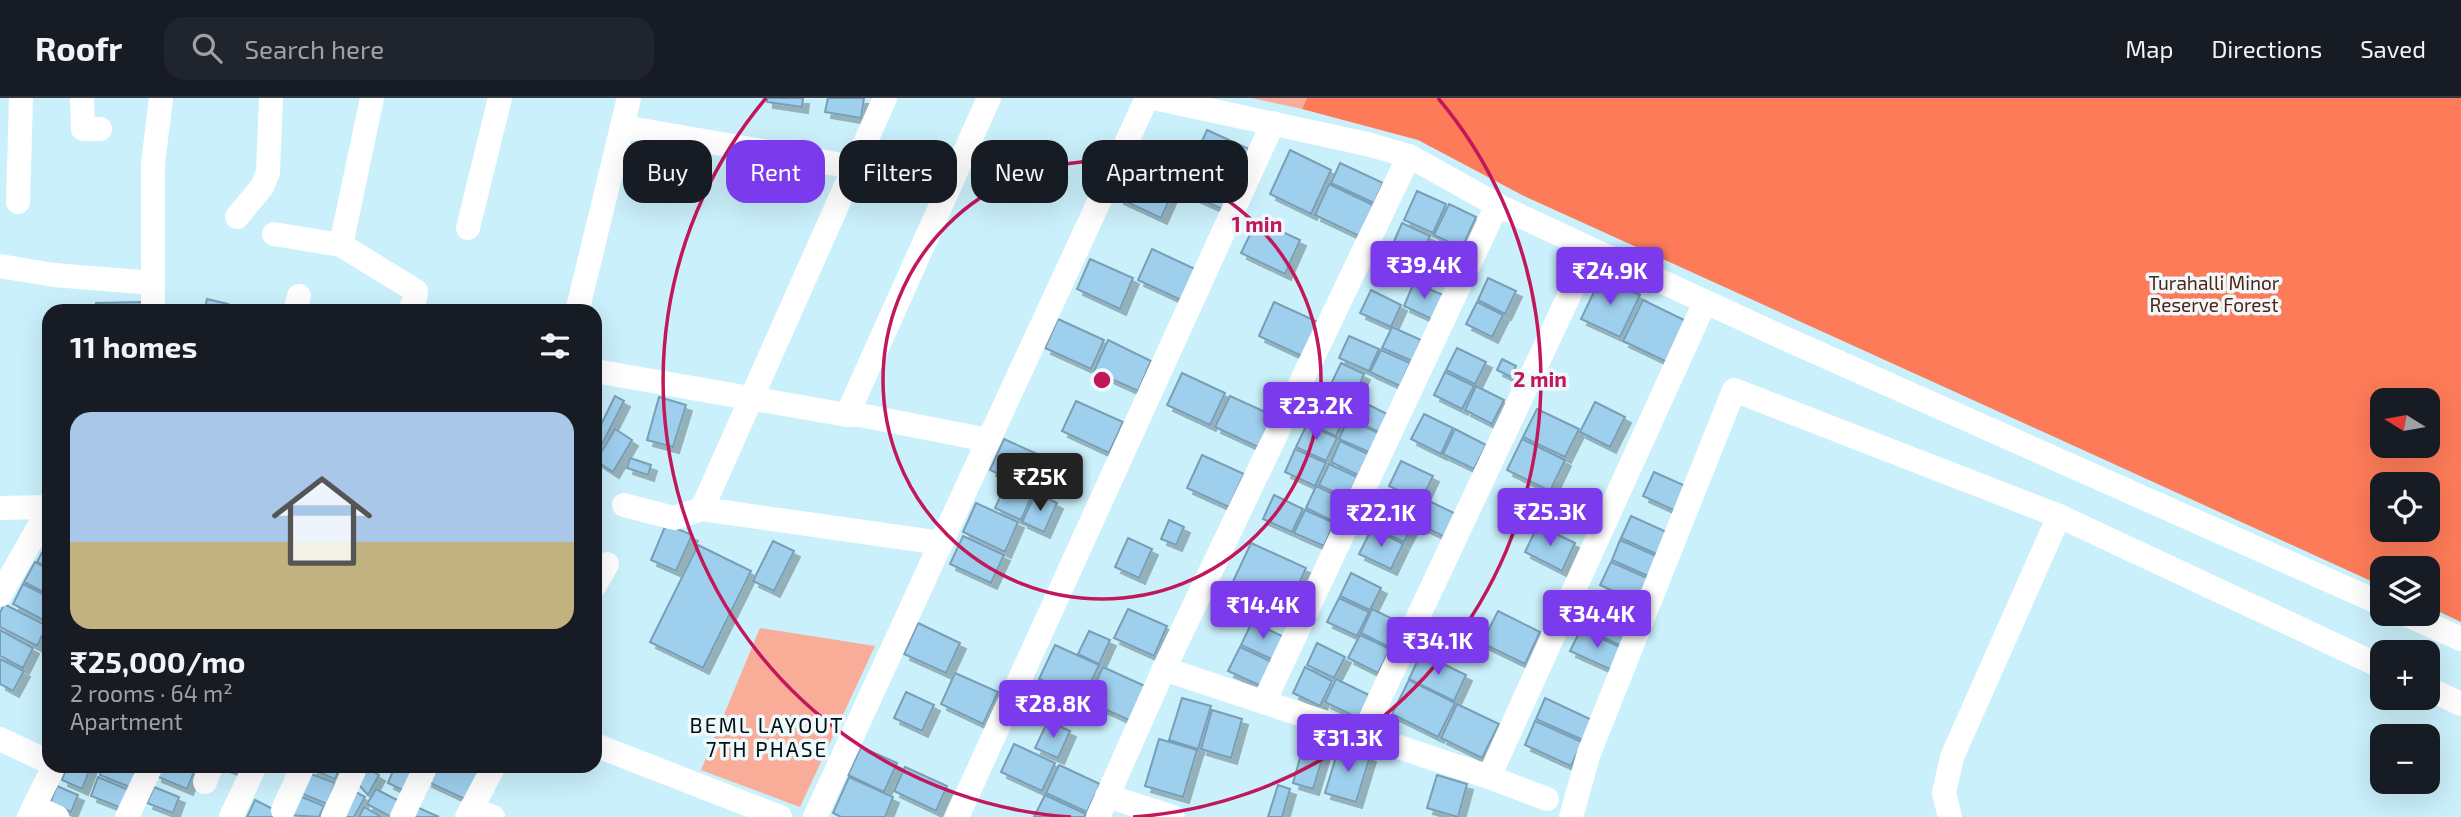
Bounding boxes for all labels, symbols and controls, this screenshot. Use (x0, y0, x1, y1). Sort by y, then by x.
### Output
search box (164, 17, 654, 80)
text: Roofr (35, 28, 122, 68)
icon: search (188, 29, 226, 67)
text: Search here (244, 33, 384, 64)
text: Map (2125, 34, 2173, 63)
text: Directions (2211, 34, 2322, 63)
text: Saved (2360, 34, 2426, 63)
chip: Buy (623, 140, 712, 203)
chip: Rent (726, 140, 825, 203)
chip: Filters (839, 140, 957, 203)
chip: New (971, 140, 1068, 203)
chip: Apartment (1082, 140, 1248, 203)
text: 1 min (1232, 211, 1282, 236)
pin: ₹39.4K (1367, 242, 1481, 301)
pin: ₹24.9K (1553, 248, 1667, 307)
text: ₹39.4K (1387, 250, 1461, 278)
text: ₹24.9K (1572, 256, 1648, 284)
park label: Turahalli Minor Reserve Forest (2149, 271, 2280, 316)
icon: filters (536, 327, 574, 365)
text: 11 homes (70, 328, 197, 364)
text: 2 min (1513, 366, 1567, 391)
centre of rings (1090, 368, 1114, 392)
pin: ₹23.2K (1259, 382, 1373, 442)
north arrow (2370, 388, 2440, 458)
map controls (2370, 388, 2440, 794)
text: ₹23.2K (1279, 391, 1353, 419)
pin: ₹25K (999, 454, 1081, 513)
icon: home (259, 458, 385, 584)
text: ₹25K (1013, 462, 1067, 490)
button: locate (2370, 472, 2440, 542)
pin: ₹25.3K (1493, 489, 1607, 548)
pin: ₹22.1K (1324, 490, 1438, 549)
text: ₹25.3K (1514, 497, 1586, 525)
text: ₹22.1K (1346, 498, 1416, 526)
button: layers (2370, 556, 2440, 626)
pin: ₹14.4K (1206, 582, 1320, 641)
text: ₹14.4K (1227, 590, 1299, 618)
pin: ₹34.4K (1540, 590, 1654, 650)
text: ₹34.4K (1559, 599, 1635, 627)
pin: ₹34.1K (1381, 618, 1495, 677)
text: ₹34.1K (1403, 626, 1473, 654)
button: + (2370, 640, 2440, 710)
text: ₹25,000/mo (70, 643, 246, 679)
text: 2 rooms · 64 m² (70, 679, 233, 707)
pin: ₹28.8K (996, 680, 1110, 740)
text: ₹28.8K (1015, 689, 1091, 717)
text: Apartment (70, 707, 183, 735)
district label: BEML LAYOUT 7TH PHASE (690, 712, 844, 761)
pin: ₹31.3K (1291, 714, 1405, 774)
text: ₹31.3K (1313, 723, 1383, 751)
button: − (2370, 724, 2440, 794)

